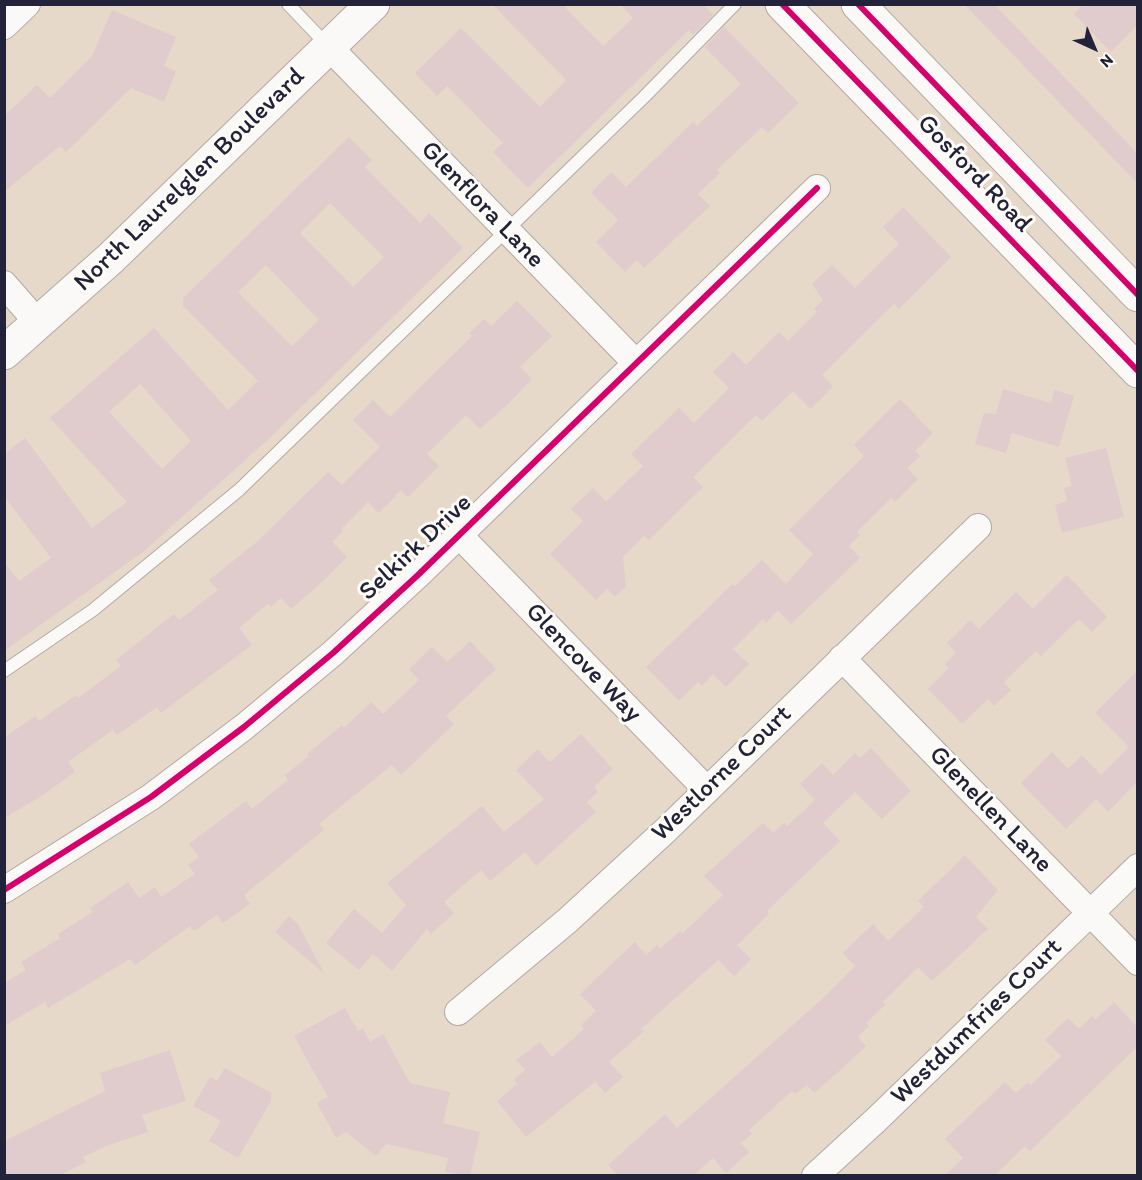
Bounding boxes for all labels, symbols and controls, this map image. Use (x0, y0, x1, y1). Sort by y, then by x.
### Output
north arrow (1064, 18, 1124, 78)
text: N (1096, 51, 1117, 72)
street label: North Laurelglen Boulevard (68, 61, 312, 299)
street label: Gosford Road (910, 108, 1038, 240)
street label: Glenflora Lane (414, 135, 550, 275)
street label: Selkirk Drive (353, 488, 479, 608)
street label: Glencove Way (518, 597, 648, 729)
street label: Westlorne Court (646, 699, 798, 849)
street label: Glenellen Lane (922, 740, 1058, 880)
street label: Westdumfries Court (885, 932, 1069, 1112)

